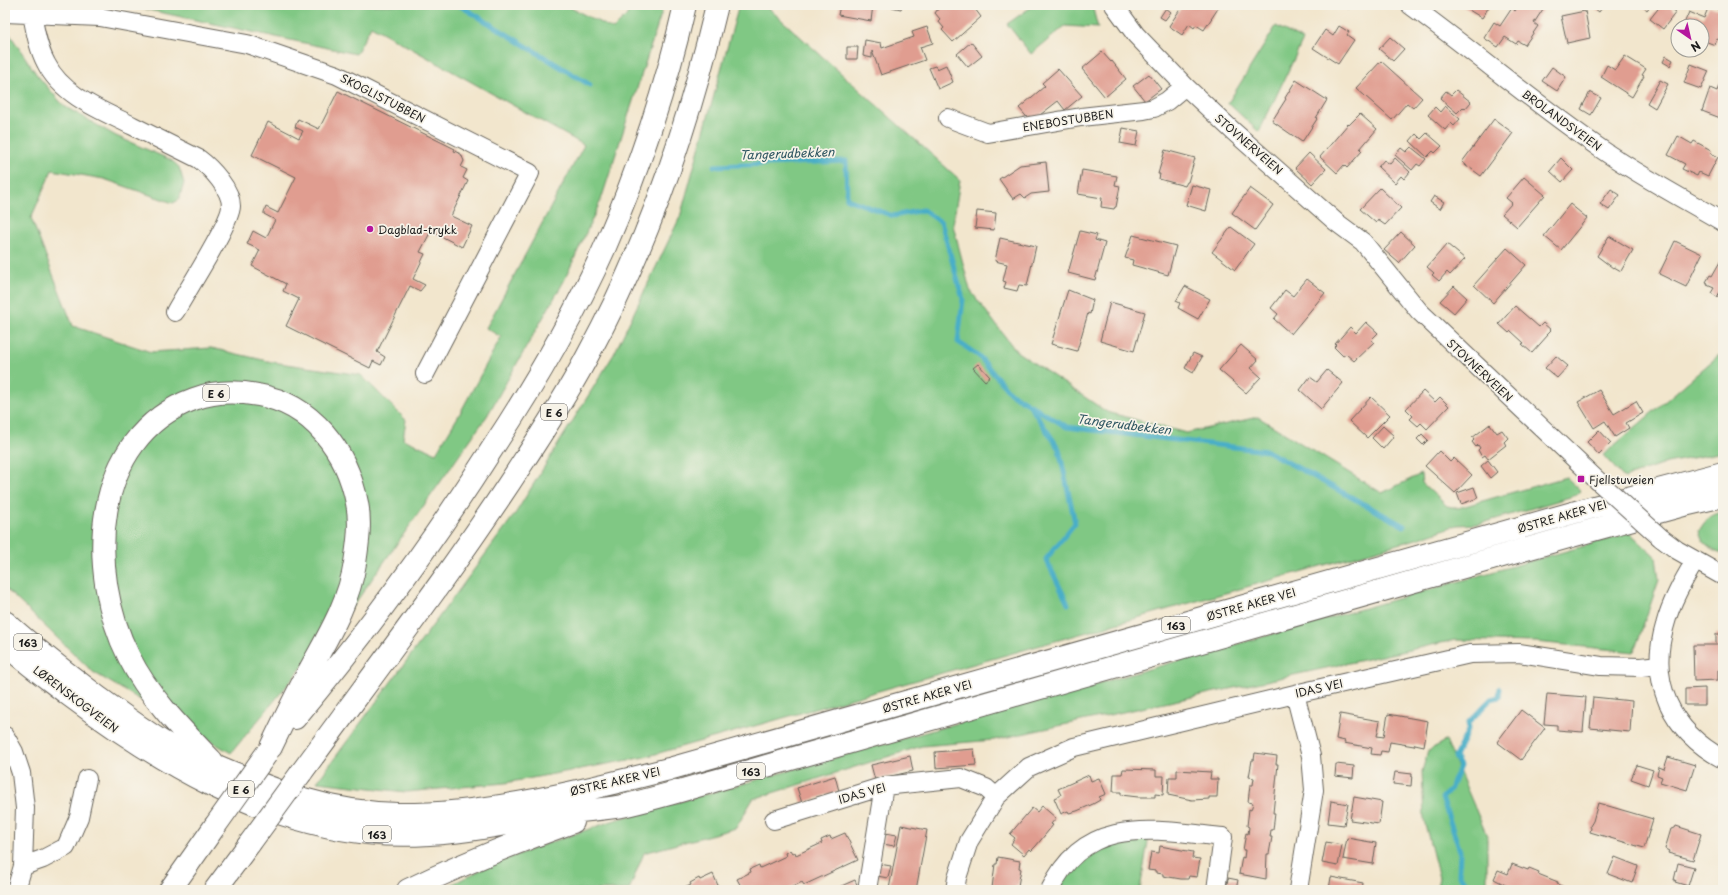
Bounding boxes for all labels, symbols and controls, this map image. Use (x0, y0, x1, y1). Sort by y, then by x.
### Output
north arrow (1670, 18, 1710, 58)
text: N (1687, 37, 1704, 56)
street label: SKOGLISTUBBEN (338, 69, 428, 127)
street label: BROLANDSVEIEN (1519, 85, 1605, 155)
street label: ENEBOSTUBBEN (1021, 104, 1115, 136)
street label: STOVNERVEIEN (1211, 110, 1287, 178)
water label: Tangerudbekken (739, 142, 835, 164)
place label: Dagblad-trykk (378, 221, 458, 238)
marker: Dagblad-trykk (365, 224, 375, 234)
street label: STOVNERVEIEN (1443, 335, 1517, 405)
road number: E 6 (203, 385, 229, 401)
road number: E 6 (541, 404, 567, 420)
water label: Tangerudbekken (1076, 409, 1173, 439)
place label: Fjellstuveien (1589, 471, 1654, 488)
marker: Fjellstuveien (1576, 474, 1586, 484)
street label: ØSTRE AKER VEI (1515, 495, 1609, 537)
street label: ØSTRE AKER VEI (1204, 583, 1298, 625)
road number: 163 (1162, 617, 1190, 633)
road number: 163 (14, 634, 42, 650)
street label: LØRENSKOGVEIEN (30, 661, 122, 737)
street label: IDAS VEI (1294, 674, 1344, 702)
street label: ØSTRE AKER VEI (880, 675, 974, 717)
street label: ØSTRE AKER VEI (568, 762, 662, 800)
road number: 163 (737, 763, 765, 779)
street label: IDAS VEI (836, 778, 888, 808)
road number: E 6 (228, 781, 254, 797)
road number: 163 (363, 826, 391, 842)

